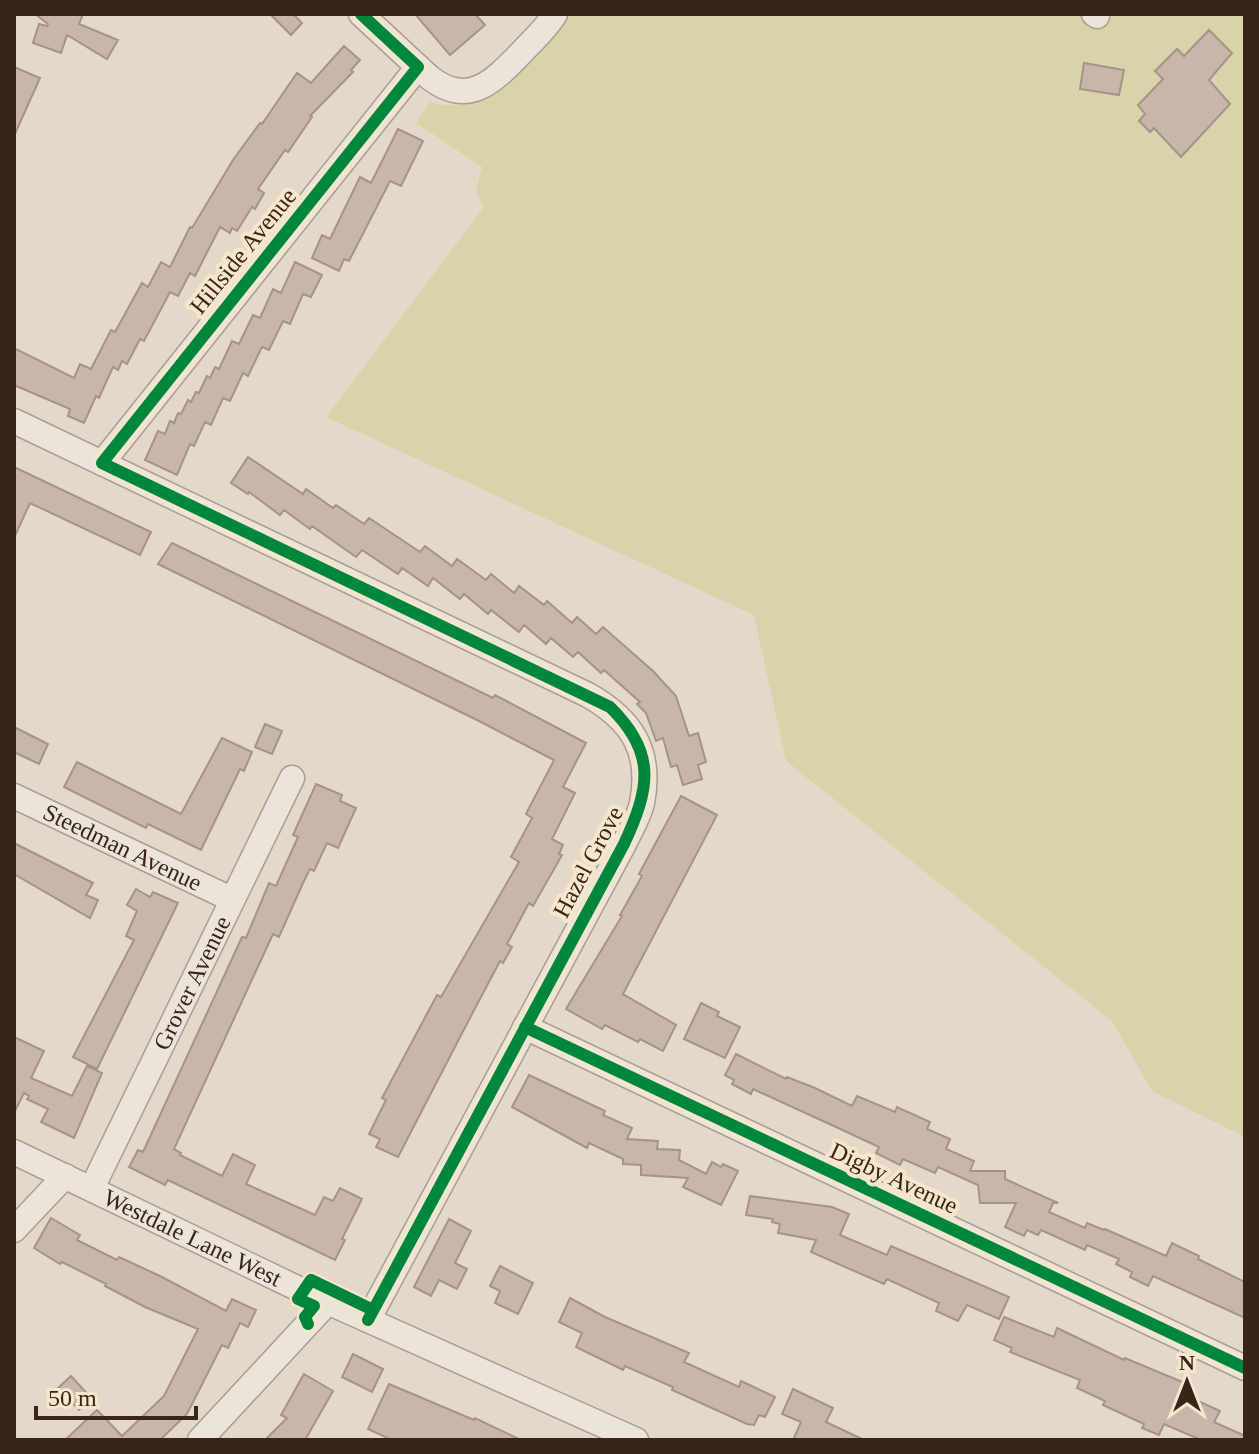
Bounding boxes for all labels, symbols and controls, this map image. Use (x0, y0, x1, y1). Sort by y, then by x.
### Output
street label: Hillside Avenue (185, 183, 301, 319)
street label: Steedman Avenue (39, 799, 206, 896)
street label: Hazel Grove (548, 802, 628, 922)
street label: Grover Avenue (148, 912, 236, 1054)
street label: Digby Avenue (826, 1137, 962, 1219)
street label: Westdale Lane West (99, 1184, 286, 1292)
north arrow (1147, 1342, 1227, 1422)
text: N (1179, 1350, 1195, 1375)
scale bar (36, 1370, 196, 1420)
text: 50 m (48, 1385, 97, 1411)

